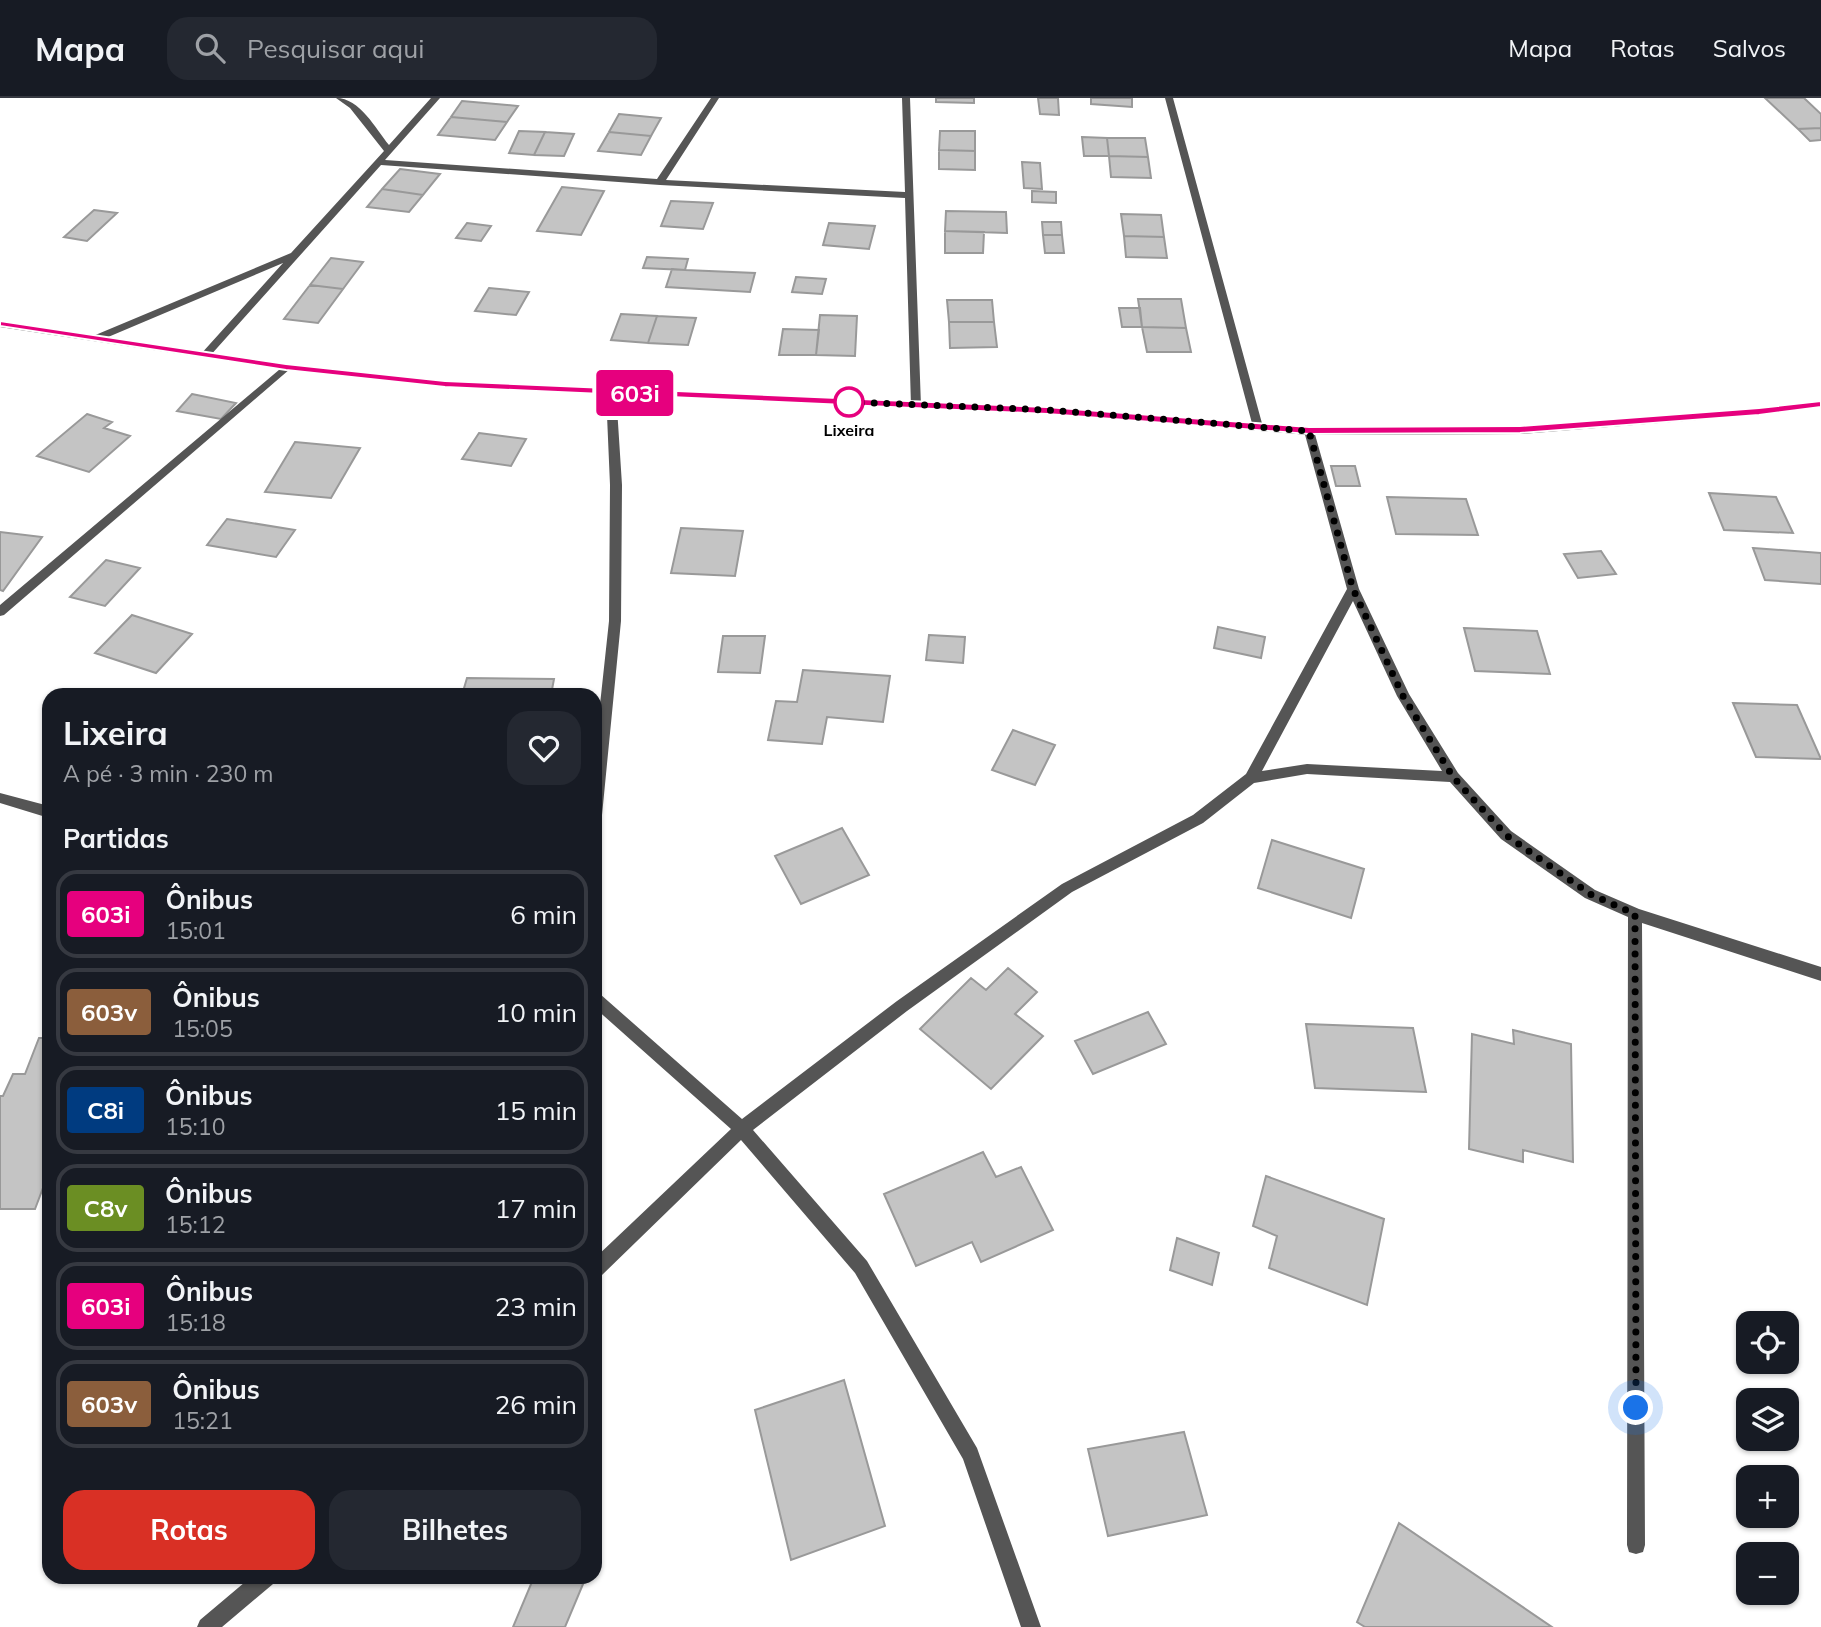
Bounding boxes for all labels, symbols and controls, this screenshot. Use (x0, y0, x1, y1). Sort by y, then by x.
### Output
search box (167, 17, 657, 80)
text: Mapa (35, 28, 125, 69)
icon: search (191, 29, 229, 67)
text: Pesquisar aqui (247, 32, 424, 65)
text: Mapa (1508, 33, 1572, 63)
text: Rotas (1610, 33, 1675, 63)
text: Salvos (1713, 33, 1786, 63)
line badge: 603i (586, 370, 684, 416)
text: 603i (610, 378, 660, 408)
marker: Lixeira (834, 387, 864, 417)
place label: Lixeira (824, 420, 874, 440)
button: heart (507, 711, 581, 785)
text: Lixeira (63, 712, 168, 753)
text: A pé · 3 min · 230 m (63, 759, 273, 788)
text: Partidas (63, 822, 169, 855)
text: Ônibus (165, 883, 253, 916)
text: 6 min (510, 898, 577, 931)
text: 603i (81, 899, 130, 929)
text: 15:01 (165, 916, 226, 945)
text: Ônibus (172, 981, 260, 1014)
text: 10 min (495, 996, 577, 1029)
text: 603v (81, 997, 137, 1027)
text: 15:05 (172, 1014, 233, 1043)
text: Ônibus (165, 1079, 253, 1112)
text: 15 min (495, 1094, 577, 1127)
text: C8i (87, 1095, 124, 1125)
text: 15:10 (165, 1112, 225, 1141)
text: Ônibus (165, 1177, 253, 1210)
text: 17 min (495, 1192, 577, 1225)
text: C8v (84, 1193, 127, 1223)
text: 15:12 (165, 1210, 225, 1239)
text: Ônibus (165, 1275, 253, 1308)
text: 23 min (495, 1290, 577, 1323)
text: 603i (81, 1291, 130, 1321)
text: 15:18 (165, 1308, 226, 1337)
map controls (1736, 1311, 1799, 1605)
button: locate (1736, 1311, 1799, 1374)
text: Ônibus (172, 1373, 260, 1406)
text: 26 min (495, 1388, 577, 1421)
button: layers (1736, 1388, 1799, 1451)
text: 603v (81, 1389, 137, 1419)
your location (1618, 1390, 1653, 1425)
text: 15:21 (172, 1406, 233, 1435)
button: + (1736, 1465, 1799, 1528)
button: Rotas (63, 1490, 315, 1570)
button: Bilhetes (329, 1490, 581, 1570)
button: − (1736, 1542, 1799, 1605)

